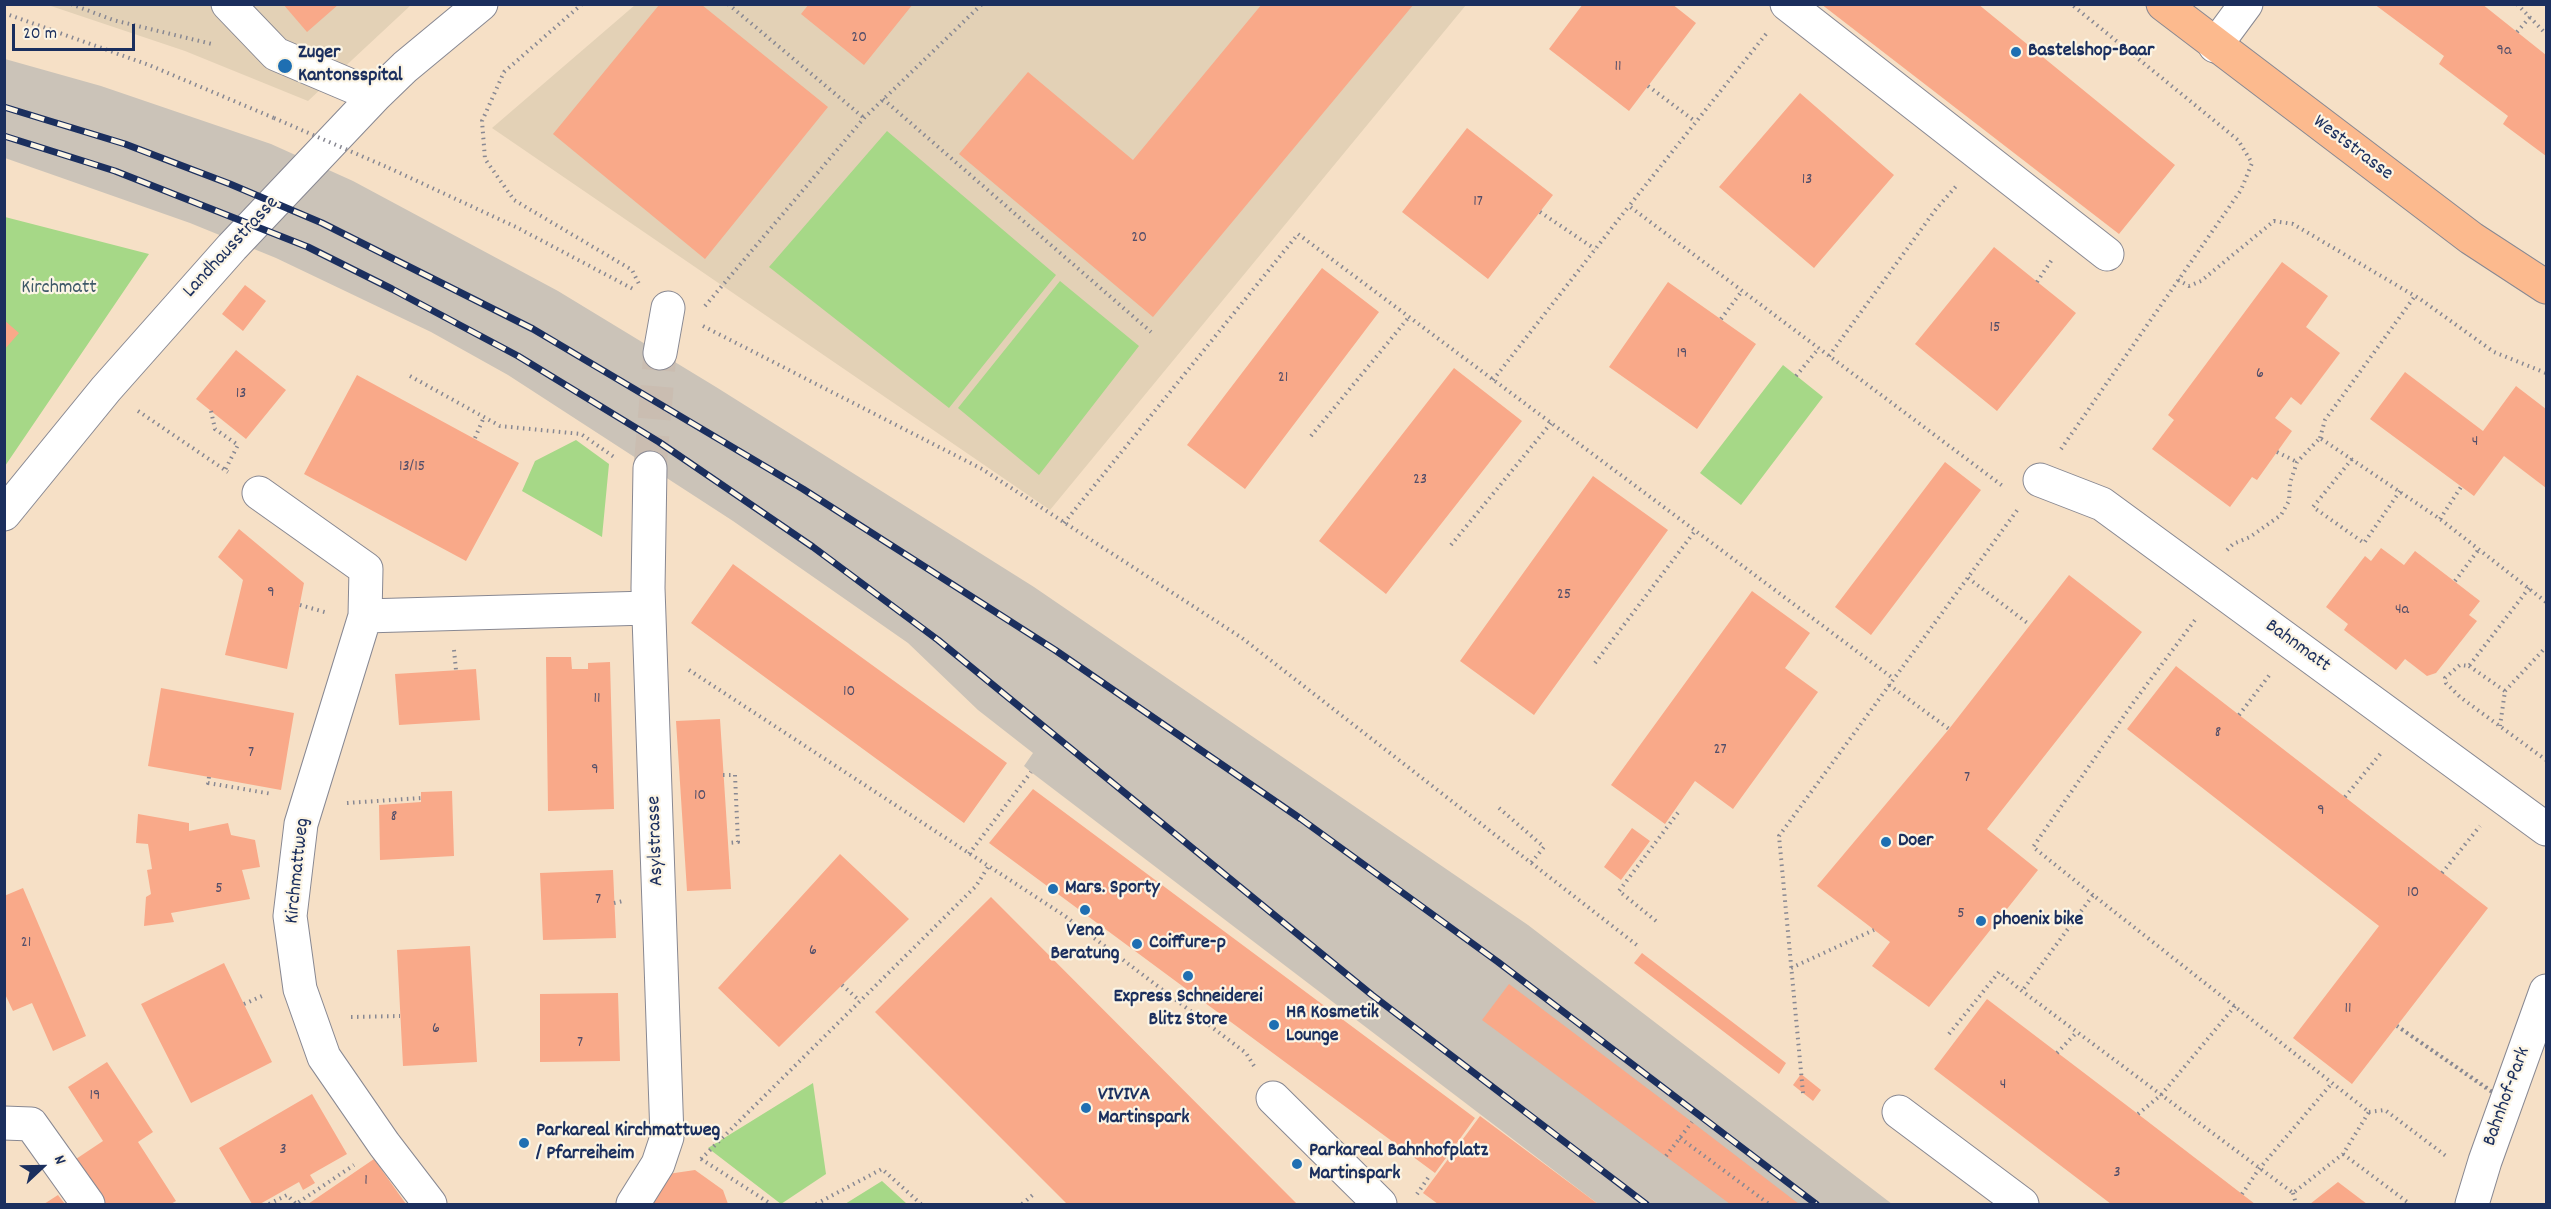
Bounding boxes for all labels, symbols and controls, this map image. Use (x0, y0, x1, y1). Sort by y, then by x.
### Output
scale bar (15, 12, 138, 50)
text: 20 m (23, 22, 57, 47)
house number: 20 (851, 29, 867, 49)
place label: Bastelshop-Baar (2028, 40, 2154, 64)
place label: Zuger Kantonsspital (298, 42, 403, 89)
house number: 9a (2497, 42, 2511, 62)
marker: Bastelshop-Baar (2009, 45, 2023, 59)
marker: Zuger Kantonsspital (276, 57, 294, 75)
house number: 11 (1614, 58, 1622, 78)
street label: Weststrasse (2307, 111, 2397, 187)
house number: 13 (1802, 171, 1812, 191)
street label: Landhausstrasse (179, 192, 285, 304)
house number: 17 (1473, 193, 1483, 213)
house number: 20 (1131, 229, 1147, 249)
park label: Kirchmatt (21, 277, 97, 301)
house number: 15 (1990, 319, 2000, 339)
house number: 19 (1677, 345, 1687, 365)
house number: 6 (2256, 365, 2264, 385)
house number: 21 (1278, 369, 1288, 389)
house number: 13 (236, 385, 246, 405)
house number: 4 (2472, 433, 2478, 453)
house number: 13/15 (399, 458, 425, 478)
house number: 23 (1413, 471, 1427, 491)
house number: 9 (267, 584, 275, 604)
house number: 25 (1557, 586, 1571, 606)
house number: 4a (2395, 601, 2409, 621)
street label: Bahnmatt (2260, 615, 2334, 679)
house number: 10 (843, 683, 855, 703)
house number: 11 (593, 690, 601, 710)
house number: 8 (2215, 724, 2221, 744)
house number: 27 (1713, 741, 1727, 761)
house number: 7 (248, 744, 254, 764)
house number: 9 (591, 761, 599, 781)
house number: 7 (1964, 769, 1970, 789)
house number: 10 (694, 787, 706, 807)
street label: Asylstrasse (643, 795, 671, 887)
house number: 9 (2317, 802, 2325, 822)
house number: 8 (391, 808, 397, 828)
street label: Kirchmattweg (282, 817, 316, 925)
place label: Doer (1898, 830, 1933, 854)
marker: Doer (1879, 835, 1893, 849)
place label: Mars. Sporty (1065, 877, 1160, 901)
house number: 5 (215, 880, 223, 900)
marker: Mars. Sporty (1046, 882, 1060, 896)
house number: 10 (2407, 884, 2419, 904)
house number: 7 (595, 891, 601, 911)
marker: Vena Beratung (1078, 903, 1092, 917)
house number: 5 (1957, 905, 1965, 925)
place label: phoenix bike (1993, 909, 2083, 933)
marker: phoenix bike (1974, 914, 1988, 928)
place label: Vena Beratung (1050, 920, 1120, 967)
place label: Coiffure-p (1149, 932, 1226, 956)
house number: 21 (21, 934, 31, 954)
marker: Coiffure-p (1130, 937, 1144, 951)
house number: 6 (809, 942, 817, 962)
marker: Express Schneiderei Blitz Store (1181, 969, 1195, 983)
place label: Express Schneiderei Blitz Store (1113, 986, 1263, 1033)
house number: 11 (2344, 1000, 2352, 1020)
place label: HR Kosmetik Lounge (1286, 1002, 1379, 1049)
marker: HR Kosmetik Lounge (1267, 1018, 1281, 1032)
house number: 6 (432, 1020, 440, 1040)
house number: 7 (577, 1034, 583, 1054)
street label: Bahnhof-Park (2479, 1044, 2537, 1150)
house number: 4 (2000, 1076, 2006, 1096)
place label: VIVIVA Martinspark (1098, 1084, 1189, 1131)
house number: 19 (90, 1087, 100, 1107)
marker: VIVIVA Martinspark (1079, 1101, 1093, 1115)
place label: Parkareal Kirchmattweg / Pfarreiheim (536, 1120, 720, 1167)
marker: Parkareal Kirchmattweg / Pfarreiheim (517, 1136, 531, 1150)
north arrow (12, 1137, 72, 1197)
place label: Parkareal Bahnhofplatz Martinspark (1309, 1140, 1488, 1187)
house number: 3 (279, 1141, 287, 1161)
text: N (47, 1152, 71, 1168)
marker: Parkareal Bahnhofplatz Martinspark (1290, 1157, 1304, 1171)
house number: 3 (2113, 1164, 2121, 1184)
house number: 1 (364, 1172, 368, 1192)

